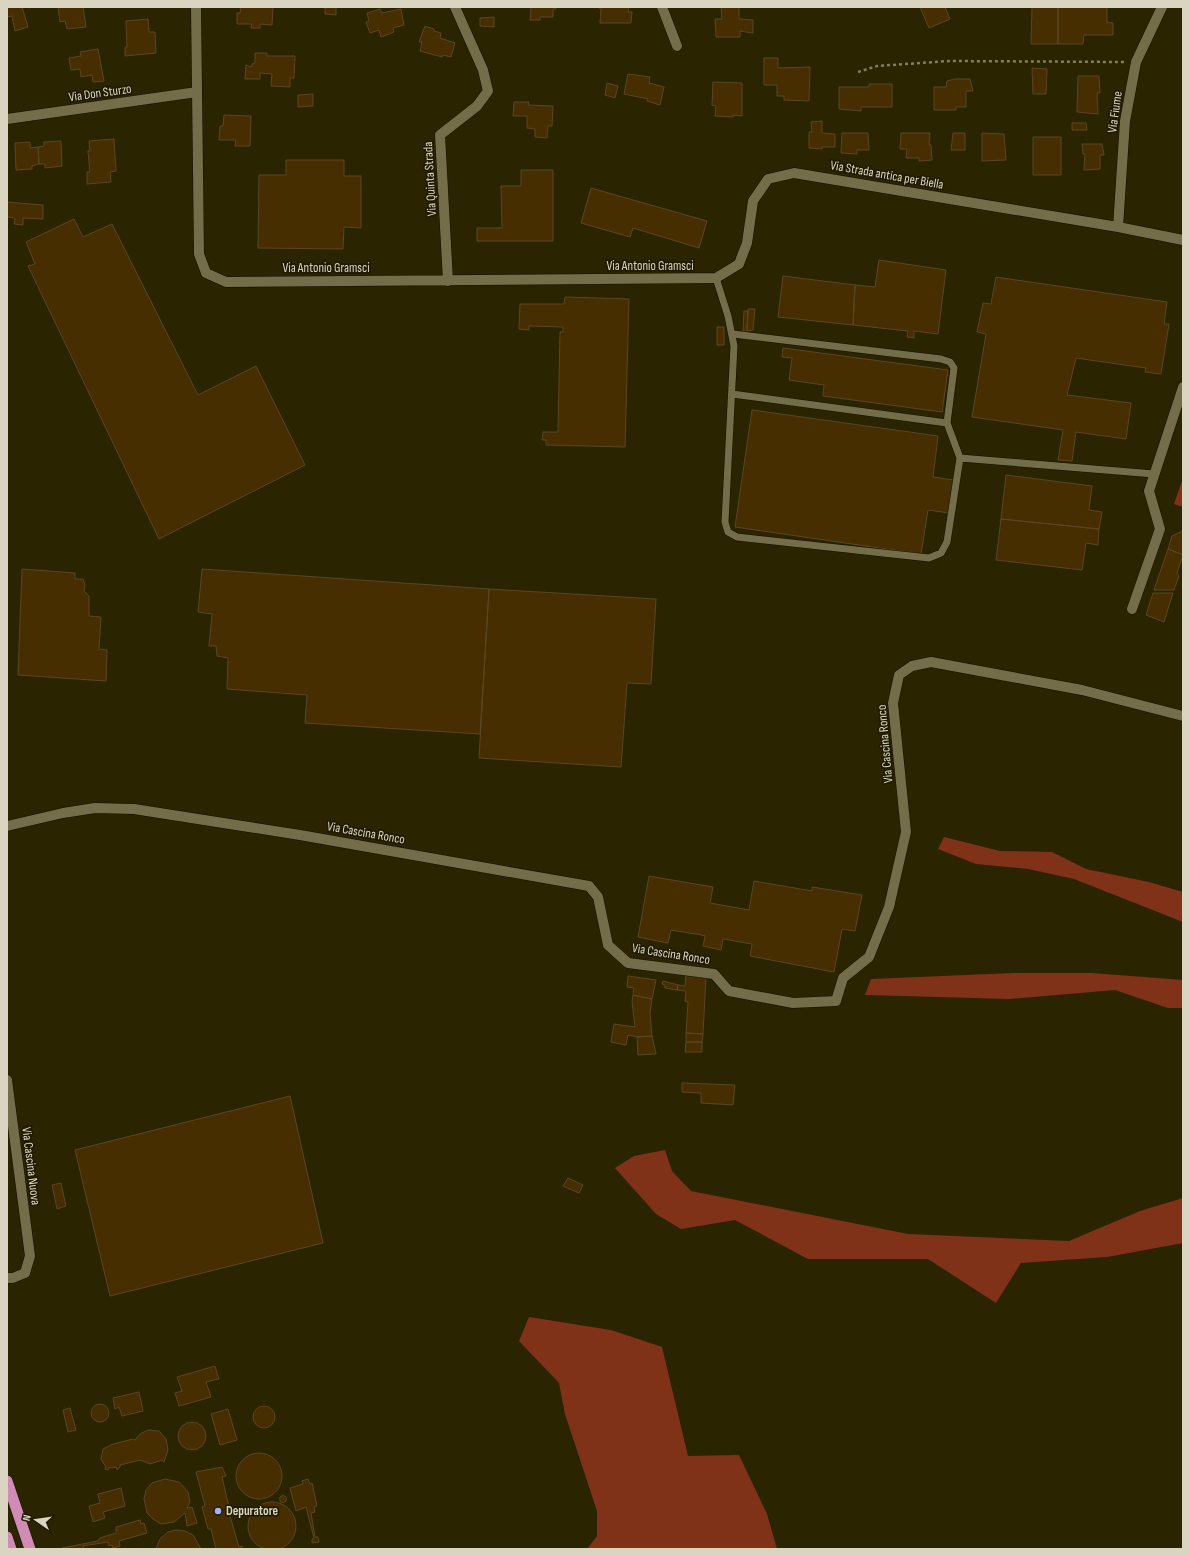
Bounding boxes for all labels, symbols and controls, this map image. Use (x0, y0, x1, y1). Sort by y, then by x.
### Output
street label: Via Don Sturzo (68, 81, 132, 105)
street label: Via Fiume (1104, 90, 1126, 134)
street label: Via Quinta Strada (420, 141, 440, 217)
street label: Via Strada antica per Biella (829, 157, 945, 193)
street label: Via Antonio Gramsci (606, 258, 694, 274)
street label: Via Antonio Gramsci (282, 260, 370, 276)
street label: Via Cascina Ronco (874, 704, 896, 784)
street label: Via Cascina Ronco (326, 818, 406, 848)
street label: Via Cascina Ronco (631, 940, 711, 968)
street label: Via Cascina Nuova (18, 1126, 44, 1206)
north arrow (16, 1500, 56, 1540)
place label: Depuratore (226, 1503, 279, 1519)
marker: Depuratore (213, 1506, 223, 1516)
text: N (20, 1513, 34, 1522)

